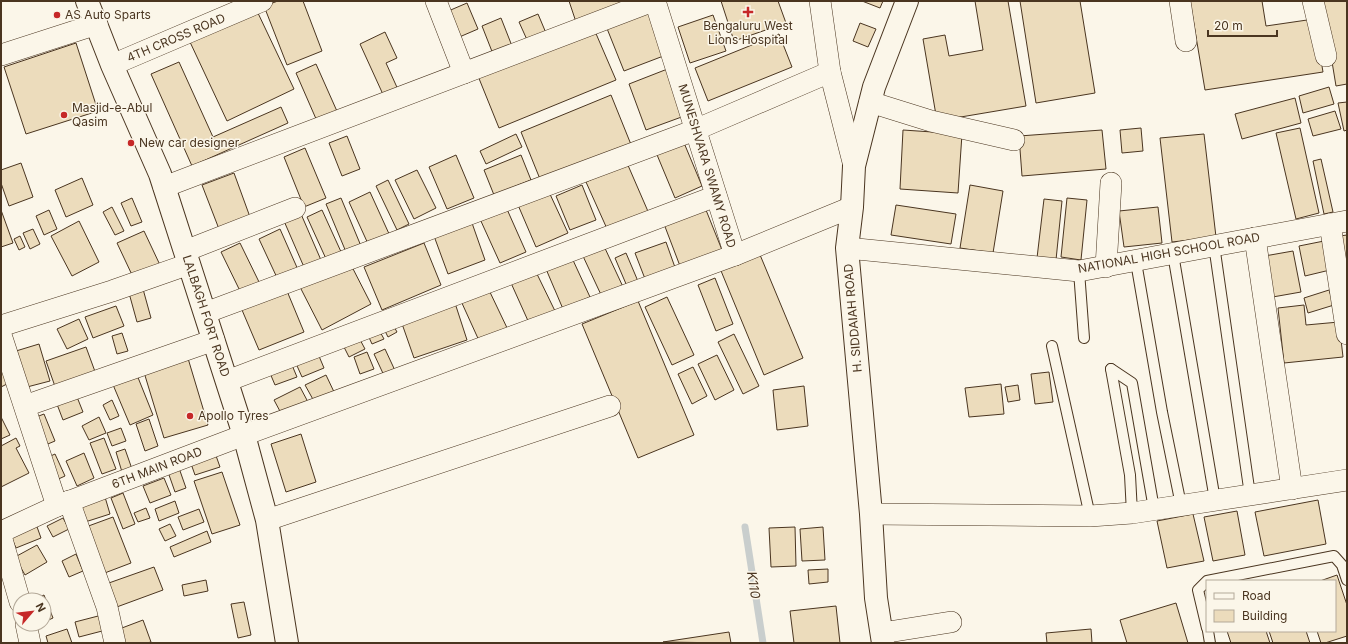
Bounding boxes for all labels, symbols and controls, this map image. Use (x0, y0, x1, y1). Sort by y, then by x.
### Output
marker: Bengaluru West Lions Hospital (742, 6, 754, 18)
place label: AS Auto Sparts (65, 7, 151, 22)
marker: AS Auto Sparts (52, 10, 62, 20)
street label: 4TH CROSS ROAD (124, 10, 227, 65)
scale bar (1208, 12, 1277, 38)
place label: Bengaluru West Lions Hospital (703, 18, 793, 47)
text: 20 m (1214, 18, 1243, 33)
street label: MUNESHVARA SWAMY ROAD (675, 82, 740, 250)
place label: Masjid-e-Abul Qasim (72, 100, 152, 129)
marker: Masjid-e-Abul Qasim (59, 110, 69, 120)
place label: New car designer (139, 135, 240, 150)
marker: New car designer (126, 138, 136, 148)
street label: NATIONAL HIGH SCHOOL ROAD (1077, 229, 1261, 276)
street label: LALBAGH FORT ROAD (180, 253, 233, 379)
street label: H. SIDDAIAH ROAD (840, 263, 865, 373)
place label: Apollo Tyres (198, 408, 269, 423)
marker: Apollo Tyres (185, 411, 195, 421)
street label: 6TH MAIN ROAD (109, 443, 204, 492)
water label: K110 (744, 570, 764, 601)
legend (1206, 580, 1336, 632)
text: Road (1242, 588, 1271, 603)
north arrow (12, 592, 52, 632)
text: N (33, 600, 49, 614)
text: Building (1242, 608, 1287, 623)

